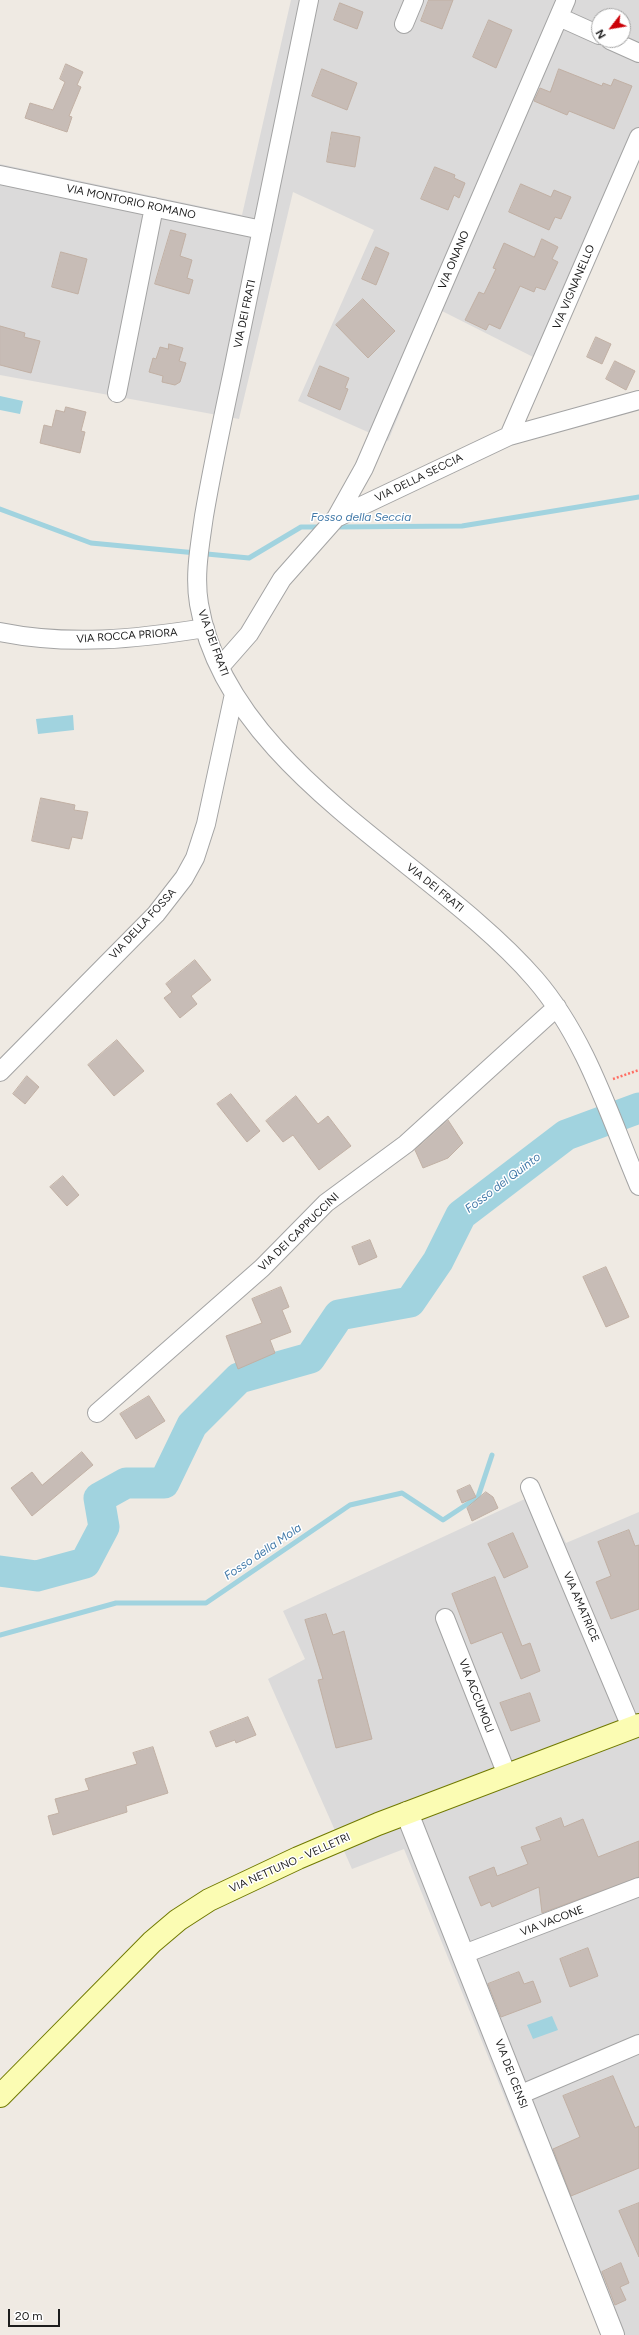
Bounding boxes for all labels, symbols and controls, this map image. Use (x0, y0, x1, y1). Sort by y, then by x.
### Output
north arrow (591, 8, 631, 48)
text: N (593, 27, 609, 41)
street label: VIA MONTORIO ROMANO (65, 182, 197, 222)
street label: VIA ONANO (436, 229, 472, 291)
street label: VIA VIGNANELLO (550, 243, 598, 331)
street label: VIA DEI FRATI (231, 279, 259, 349)
street label: VIA DELLA SECCIA (373, 451, 465, 505)
water label: Fosso della Seccia (311, 510, 411, 524)
street label: VIA DEI FRATI (195, 608, 231, 678)
street label: VIA ROCCA PRIORA (76, 626, 178, 646)
street label: VIA DEI FRATI (404, 861, 466, 915)
street label: VIA DELLA FOSSA (107, 886, 179, 962)
water label: Fosso del Quinto (462, 1150, 544, 1216)
street label: VIA DEI CAPPUCCINI (256, 1190, 342, 1274)
water label: Fosso della Mola (222, 1521, 304, 1583)
street label: VIA AMATRICE (560, 1570, 602, 1644)
street label: VIA ACCUMOLI (456, 1657, 496, 1735)
street label: VIA NETTUNO - VELLETRI (228, 1830, 352, 1896)
street label: VIA VACONE (519, 1903, 585, 1939)
street label: VIA DEI CENSI (492, 2037, 530, 2111)
scale bar (10, 2301, 62, 2327)
text: 20 m (15, 2309, 43, 2323)

